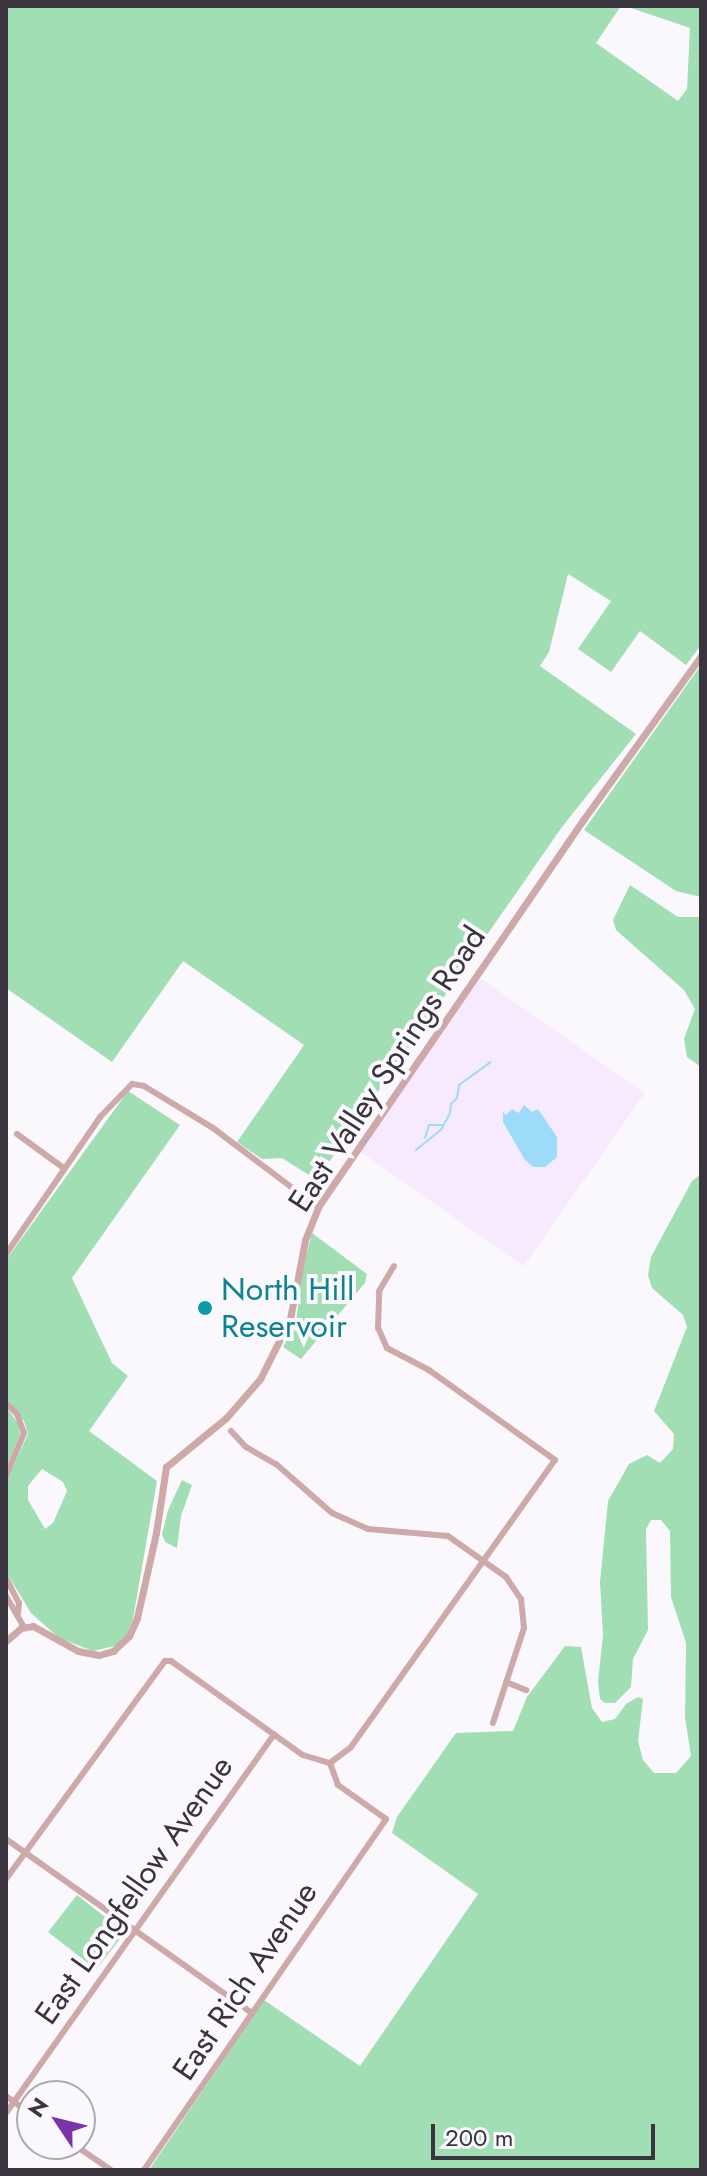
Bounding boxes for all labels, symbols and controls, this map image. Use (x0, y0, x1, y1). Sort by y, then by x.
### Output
street label: East Valley Springs Road (280, 919, 494, 1219)
place label: North Hill Reservoir (221, 1271, 354, 1346)
marker: North Hill Reservoir (196, 1299, 214, 1317)
street label: East Longfellow Avenue (27, 1749, 241, 2031)
street label: East Rich Avenue (165, 1875, 325, 2087)
north arrow (16, 2080, 96, 2160)
text: N (20, 2091, 56, 2124)
scale bar (435, 2108, 659, 2158)
text: 200 m (445, 2120, 513, 2155)

